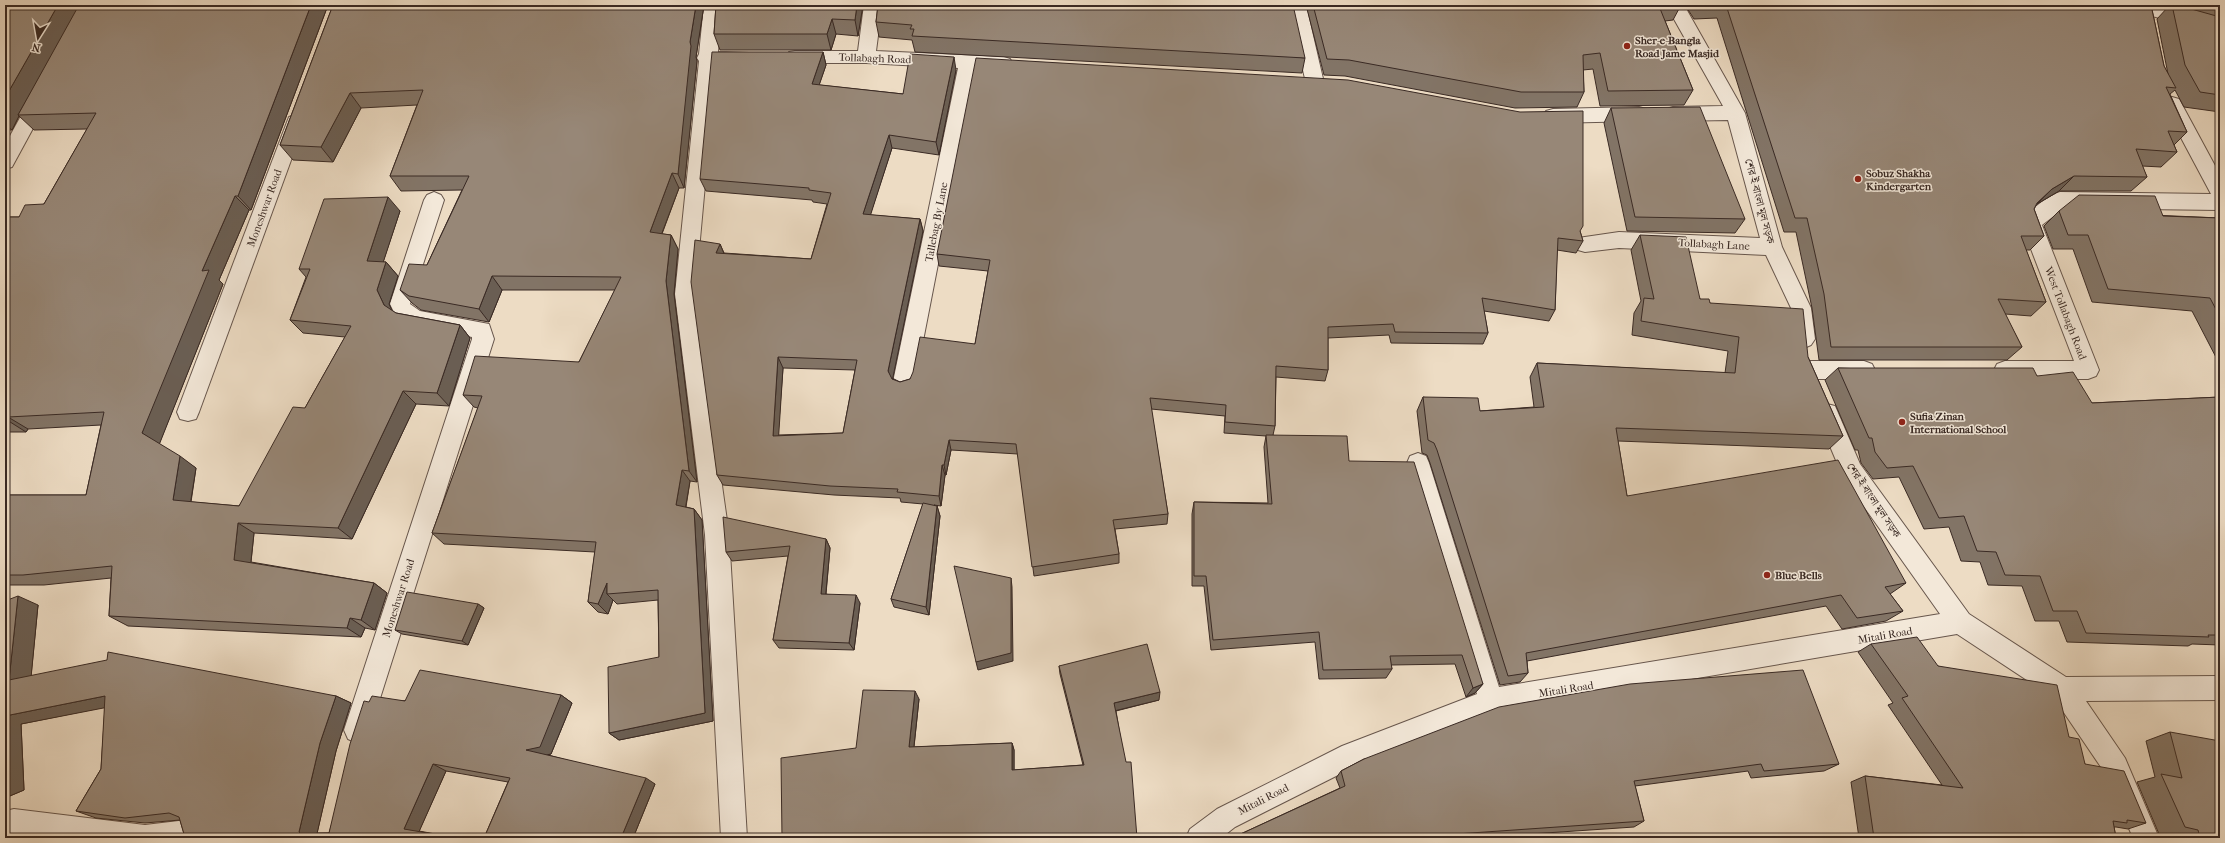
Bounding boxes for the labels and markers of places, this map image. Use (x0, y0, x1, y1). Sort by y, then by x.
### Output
place label: Sher-e-Bangla Road Jame Masjid (1635, 34, 1720, 60)
marker: Sher-e-Bangla Road Jame Masjid (1622, 41, 1632, 51)
place label: Sobuz Shakha Kindergarten (1866, 167, 1932, 193)
marker: Sobuz Shakha Kindergarten (1853, 174, 1863, 184)
place label: Sufia Zinan International School (1910, 410, 2007, 436)
marker: Sufia Zinan International School (1897, 417, 1907, 427)
place label: Blue Bells (1775, 569, 1822, 582)
marker: Blue Bells (1762, 570, 1772, 580)

